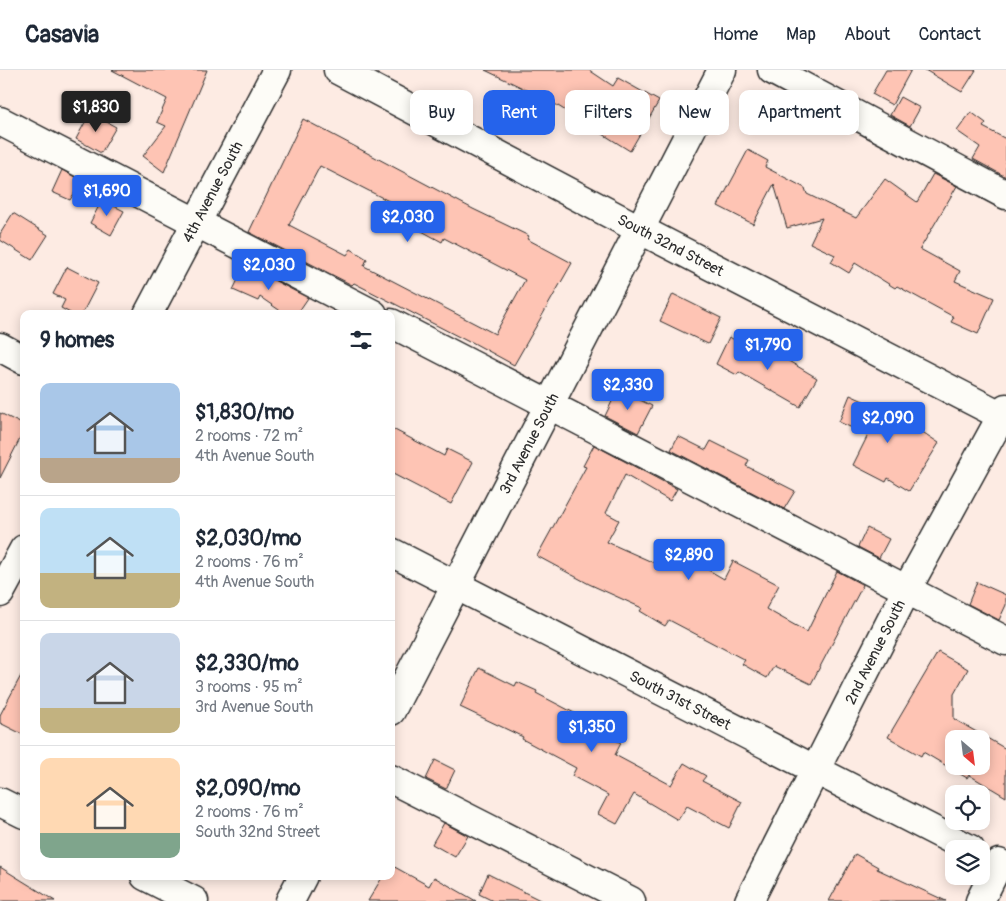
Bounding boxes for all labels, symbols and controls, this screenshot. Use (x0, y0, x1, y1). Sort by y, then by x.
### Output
text: Casavia (25, 20, 99, 49)
text: Home (713, 23, 758, 46)
text: Map (786, 23, 816, 46)
text: About (844, 23, 890, 46)
text: Contact (918, 23, 981, 46)
pin: $1,830 (55, 90, 137, 133)
chip: Buy (410, 90, 473, 135)
chip: Rent (483, 90, 555, 135)
chip: Filters (565, 90, 650, 135)
chip: New (660, 90, 729, 135)
chip: Apartment (739, 90, 859, 135)
text: $1,830 (73, 97, 119, 117)
street label: 4th Avenue South (178, 138, 248, 246)
pin: $1,690 (66, 174, 148, 217)
text: $1,690 (83, 181, 131, 201)
pin: $2,030 (367, 200, 449, 243)
text: $2,030 (382, 207, 434, 227)
street label: South 32nd Street (614, 210, 728, 281)
pin: $2,030 (228, 248, 310, 291)
text: $2,030 (243, 255, 295, 275)
icon: filters (347, 326, 375, 354)
text: 9 homes (40, 327, 114, 354)
pin: $1,790 (727, 328, 809, 371)
text: $1,790 (745, 335, 791, 355)
pin: $2,330 (587, 368, 669, 411)
text: $2,330 (603, 375, 653, 395)
street label: 3rd Avenue South (496, 390, 563, 497)
text: $1,830/mo (195, 399, 294, 426)
pin: $2,090 (847, 402, 929, 444)
icon: home (80, 403, 140, 463)
text: $2,090 (862, 408, 914, 428)
text: 2 rooms · 72 m² (195, 426, 303, 446)
text: 4th Avenue South (195, 446, 314, 466)
text: $2,030/mo (195, 525, 301, 552)
icon: home (80, 528, 140, 588)
pin: $2,890 (648, 538, 730, 581)
text: $2,890 (665, 545, 713, 565)
text: 2 rooms · 76 m² (195, 552, 304, 572)
text: 4th Avenue South (195, 572, 314, 592)
street label: 2nd Avenue South (841, 597, 910, 708)
text: $2,330/mo (195, 650, 299, 677)
icon: home (80, 653, 140, 713)
street label: South 31st Street (626, 667, 735, 735)
text: 3 rooms · 95 m² (195, 677, 303, 697)
text: 3rd Avenue South (195, 697, 313, 717)
pin: $1,350 (551, 710, 633, 753)
text: $1,350 (568, 717, 616, 737)
north arrow (945, 730, 990, 775)
map controls (945, 730, 990, 885)
text: $2,090/mo (195, 775, 300, 802)
icon: home (80, 778, 140, 838)
button: locate (945, 785, 990, 830)
text: 2 rooms · 76 m² (195, 802, 304, 822)
text: South 32nd Street (195, 822, 320, 842)
button: layers (945, 840, 990, 885)

